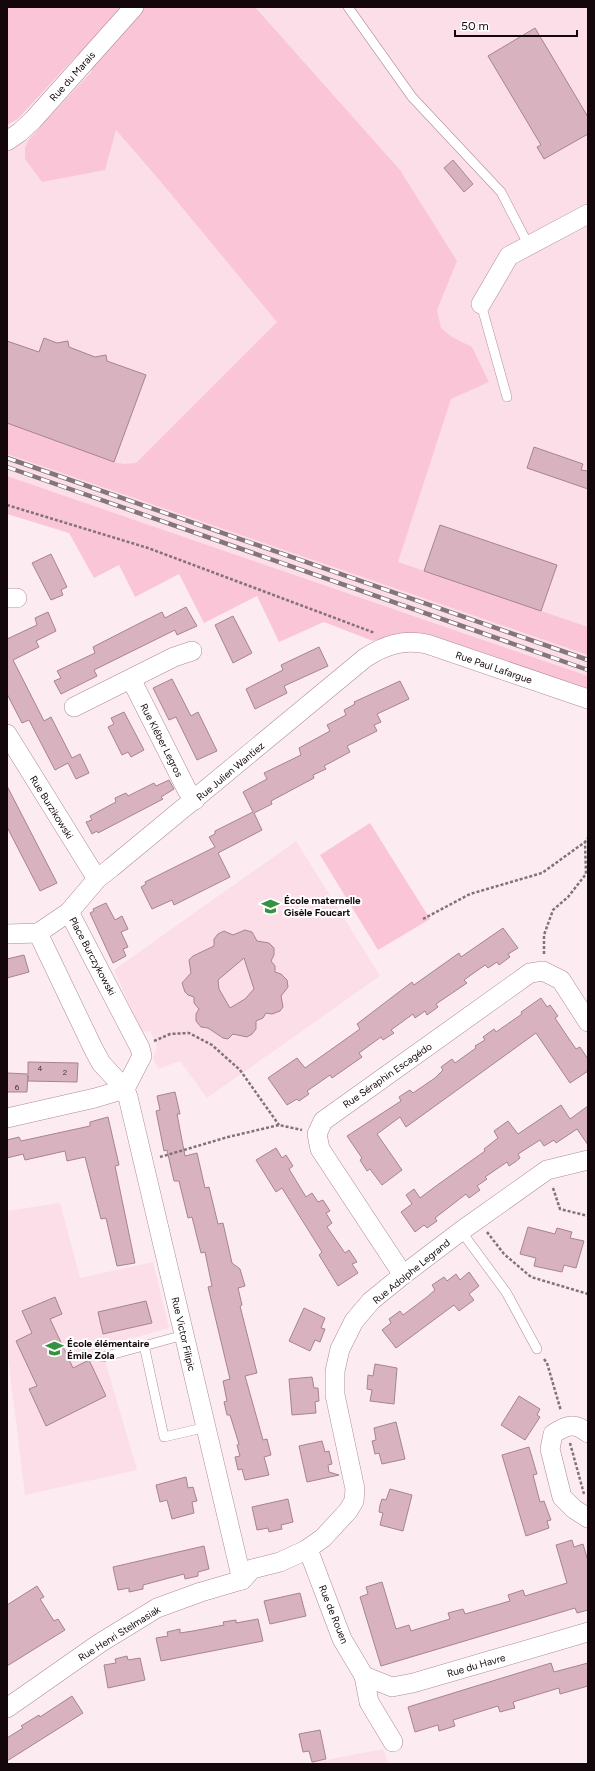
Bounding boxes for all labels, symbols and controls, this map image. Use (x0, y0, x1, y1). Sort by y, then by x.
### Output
scale bar (455, 12, 577, 38)
text: 50 m (461, 19, 489, 33)
street label: Rue du Marais (47, 48, 98, 104)
street label: Rue Paul Lafargue (454, 648, 534, 687)
street label: Rue Kléber Legros (137, 701, 186, 780)
street label: Rue Julien Wantiez (194, 739, 267, 804)
street label: Rue Burzikowski (27, 773, 76, 841)
place label: École maternelle Gisèle Foucart (284, 894, 361, 919)
school or university icon: École maternelle Gisèle Foucart (261, 896, 281, 916)
street label: Place Burczykowski (66, 915, 119, 998)
street label: Rue Séraphin Escagédo (340, 1040, 435, 1111)
house number: 4 (38, 1063, 43, 1073)
house number: 2 (63, 1067, 67, 1077)
house number: 6 (15, 1082, 20, 1092)
street label: Rue Adolphe Legrand (370, 1236, 453, 1307)
street label: Rue Victor Filipic (169, 1296, 198, 1373)
place label: École élémentaire Émile Zola (67, 1337, 150, 1362)
school or university icon: École élémentaire Émile Zola (44, 1339, 64, 1359)
street label: Rue de Rouen (316, 1583, 351, 1646)
street label: Rue Henri Stelmasiak (76, 1603, 163, 1664)
street label: Rue du Havre (445, 1651, 507, 1680)

